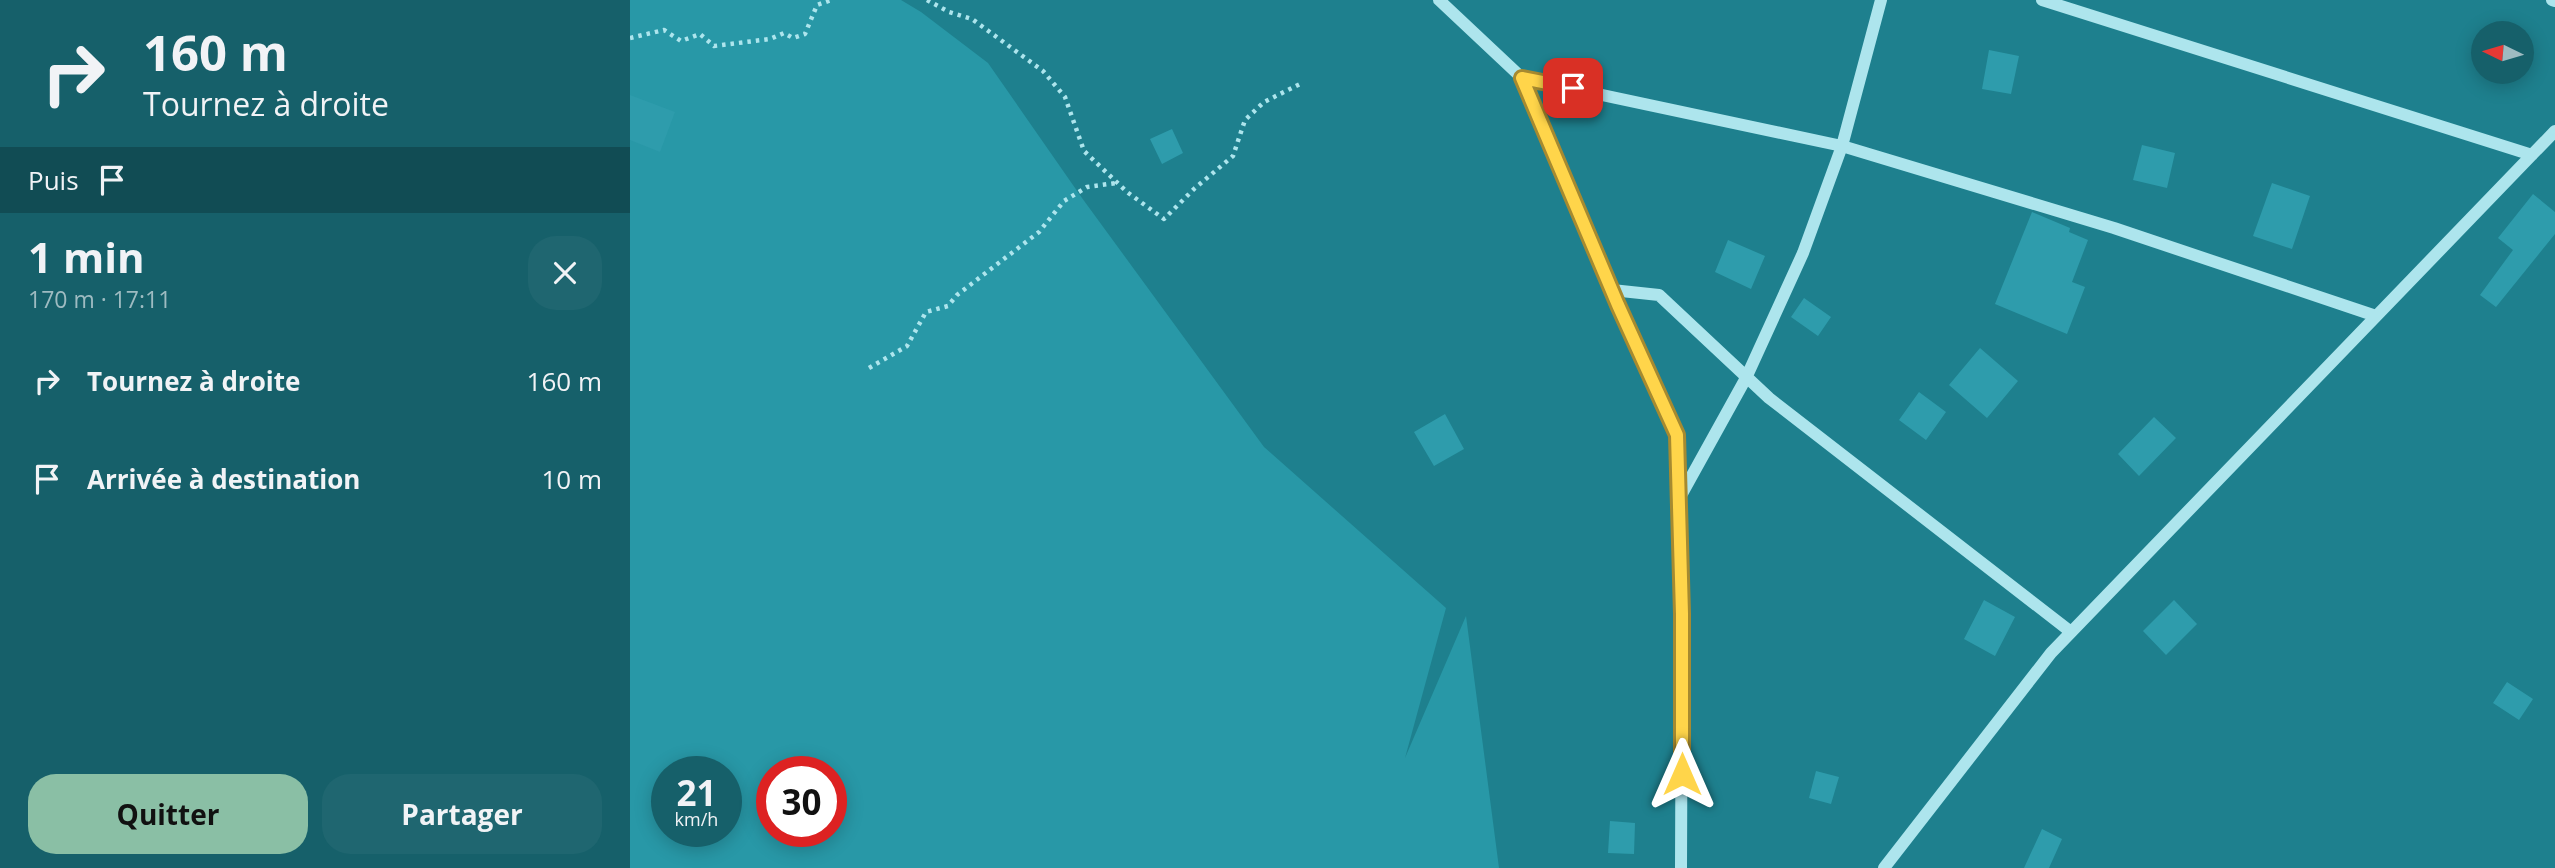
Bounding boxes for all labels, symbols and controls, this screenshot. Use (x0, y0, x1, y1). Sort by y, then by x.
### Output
text: 160 m (143, 19, 288, 85)
north arrow (2471, 21, 2534, 84)
map controls (2471, 21, 2534, 84)
icon: right (28, 28, 119, 119)
pin (1543, 58, 1603, 118)
icon: arrive (1554, 69, 1592, 107)
text: Tournez à droite (143, 82, 389, 125)
icon: arrive (93, 161, 131, 199)
text: Puis (28, 162, 79, 198)
text: 1 min (28, 228, 145, 285)
button: close (528, 236, 602, 310)
text: 170 m · 17:11 (28, 283, 171, 315)
icon: right (28, 362, 66, 400)
text: Tournez à droite (87, 363, 300, 399)
text: 160 m (527, 363, 602, 399)
icon: arrive (28, 460, 66, 498)
text: Arrivée à destination (87, 461, 360, 497)
text: 10 m (541, 461, 602, 497)
position arrow (1645, 737, 1719, 811)
speed limit sign: 30 (756, 756, 847, 847)
text: 21 (676, 769, 717, 816)
button: Quitter (28, 774, 308, 854)
button: Partager (322, 774, 602, 854)
text: km/h (675, 807, 718, 831)

